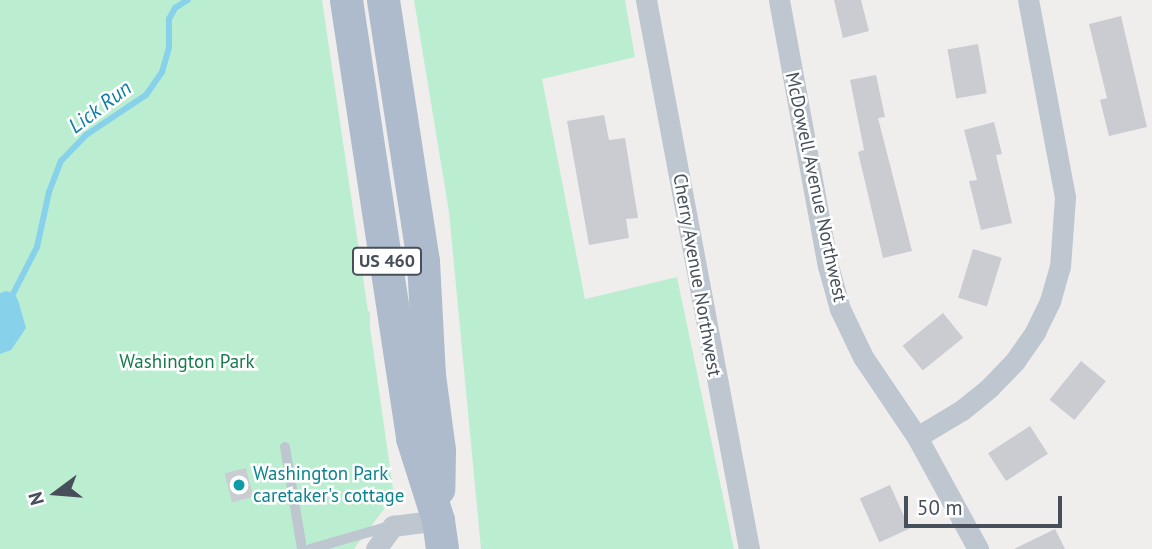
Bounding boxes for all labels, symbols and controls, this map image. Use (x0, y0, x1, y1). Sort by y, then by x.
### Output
street label: McDowell Avenue Northwest (780, 70, 852, 304)
water label: Lick Run (63, 75, 137, 139)
street label: Cherry Avenue Northwest (668, 171, 726, 379)
road number: US 460 (352, 246, 422, 276)
park label: Washington Park (119, 351, 255, 373)
north arrow (21, 458, 91, 528)
place label: Washington Park caretaker's cottage (253, 463, 404, 507)
marker: Washington Park caretaker's cottage (231, 477, 247, 493)
scale bar (907, 482, 1064, 526)
text: N (23, 489, 49, 508)
text: 50 m (917, 494, 963, 521)

